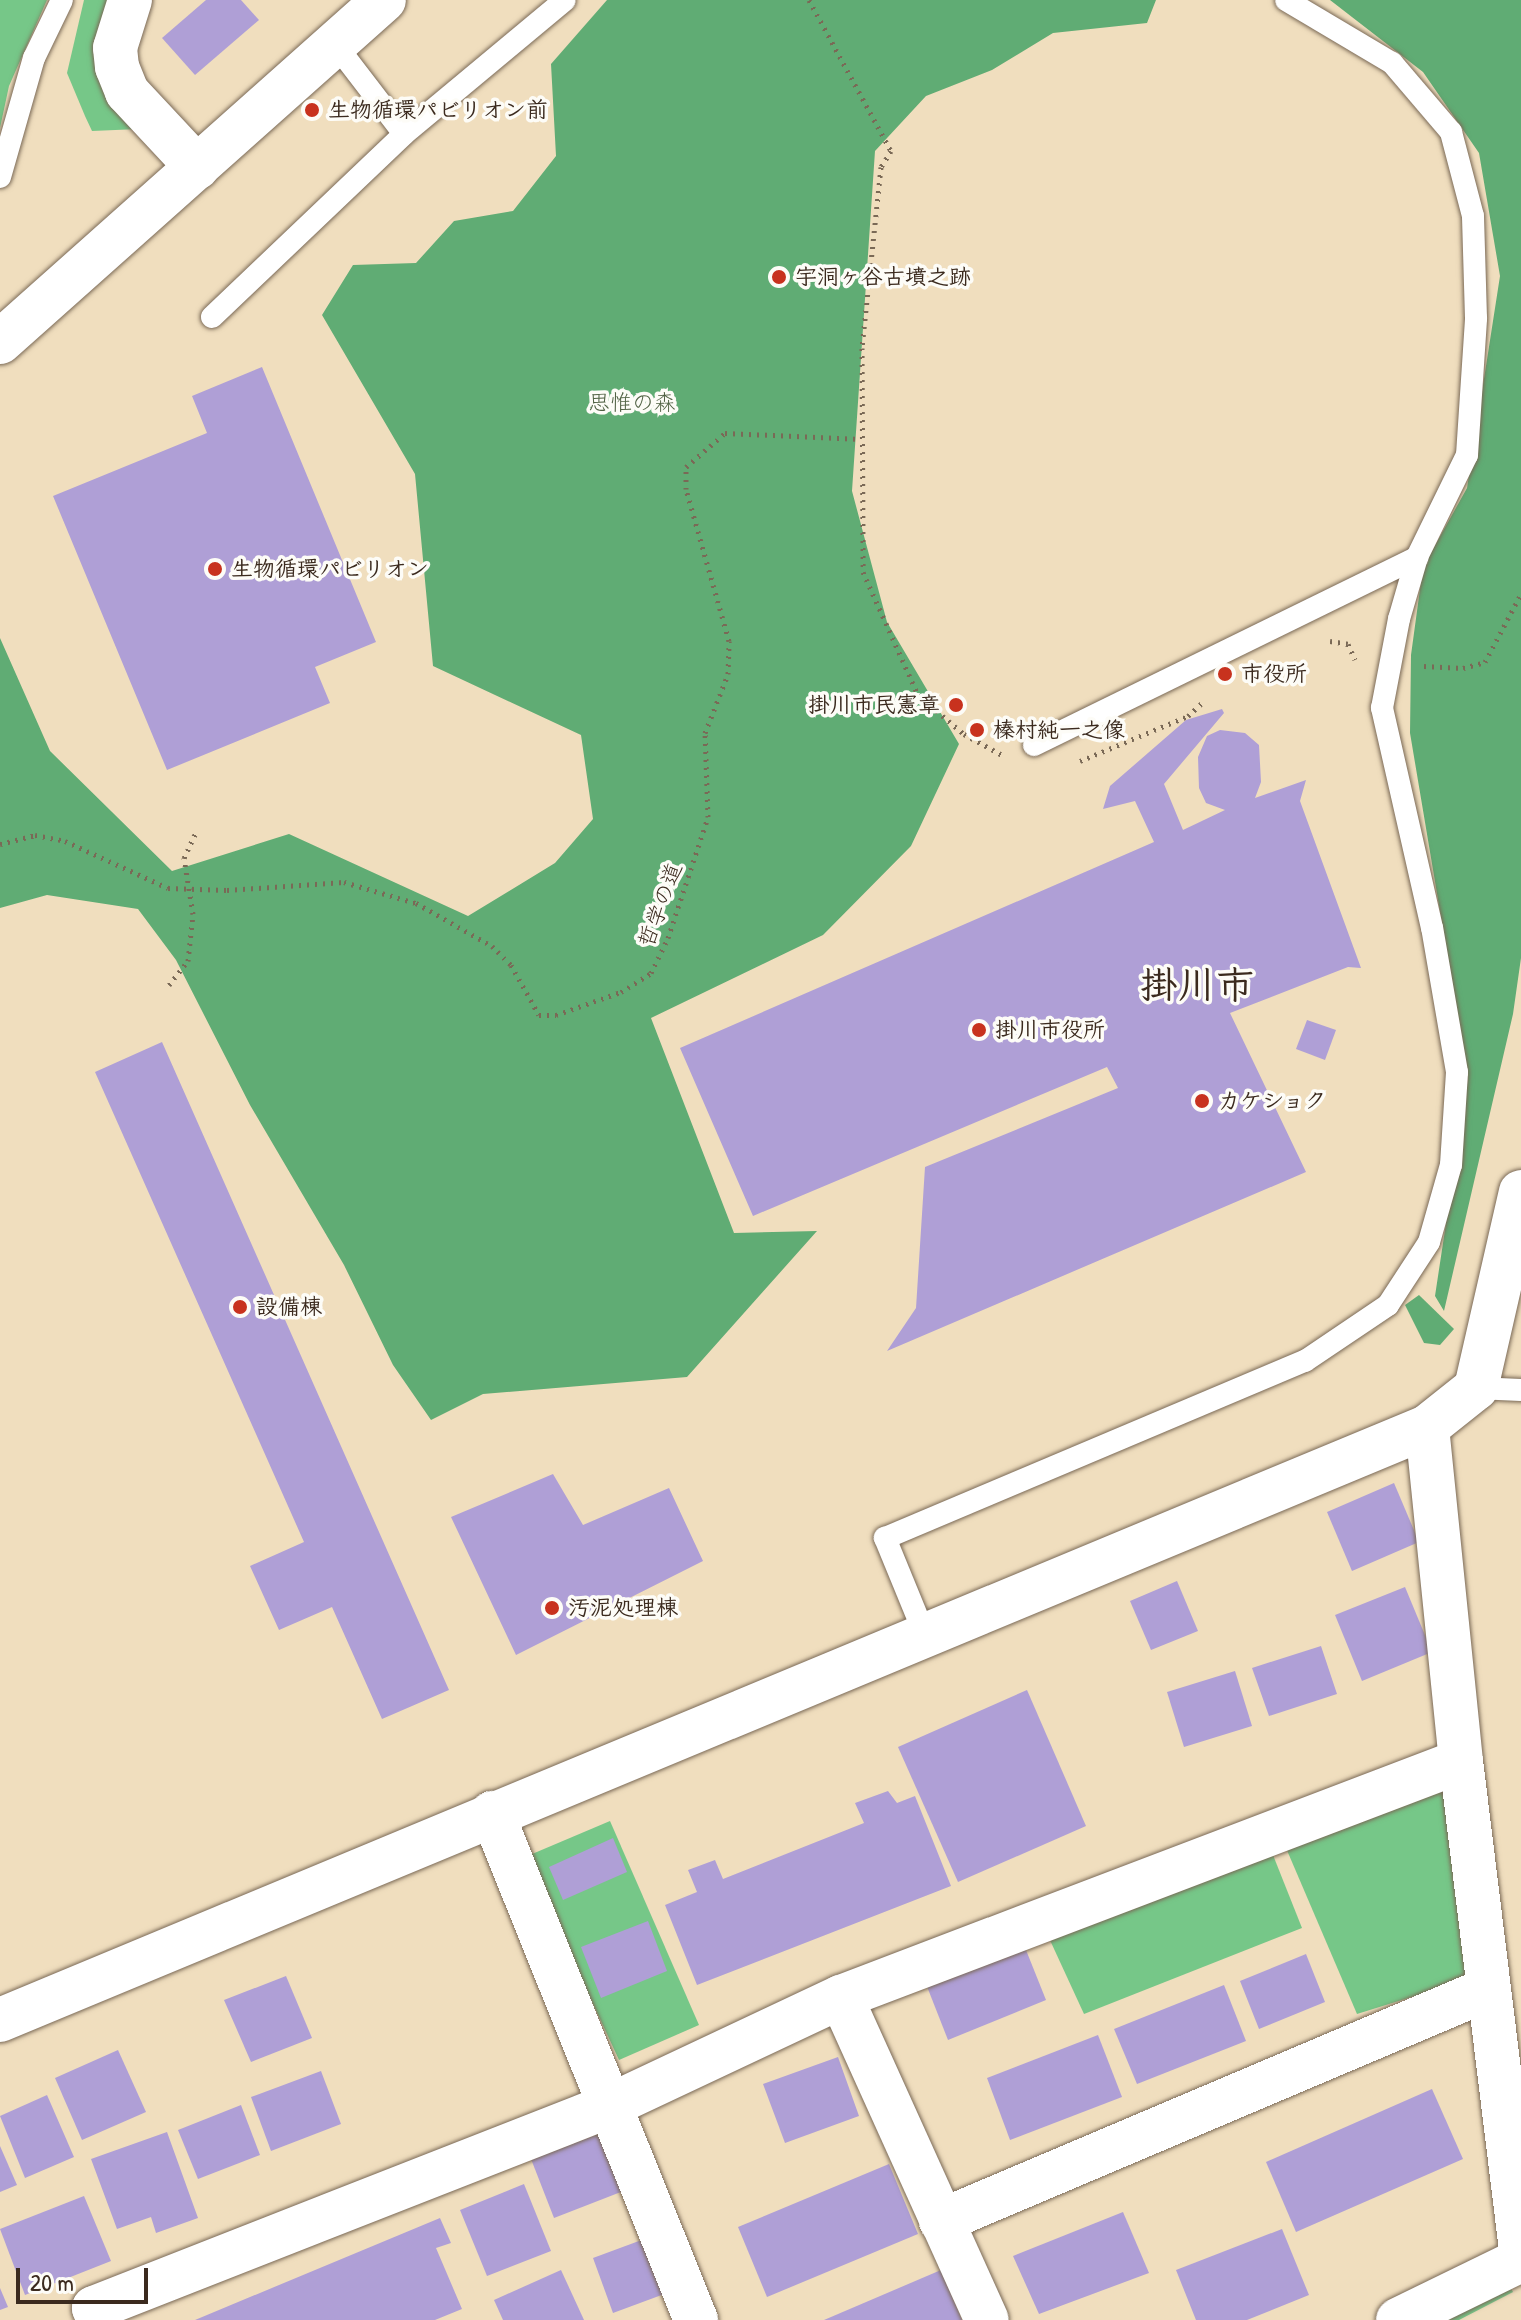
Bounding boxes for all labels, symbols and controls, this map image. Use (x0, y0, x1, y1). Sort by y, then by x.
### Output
place label: 生物循環パビリオン前 (328, 97, 548, 123)
marker: 生物循環パビリオン前 (303, 101, 321, 119)
place label: 宇洞ヶ谷古墳之跡 (795, 264, 971, 290)
marker: 宇洞ヶ谷古墳之跡 (770, 268, 788, 286)
park label: 思惟の森 (588, 390, 676, 416)
place label: 生物循環パビリオン (231, 556, 429, 582)
marker: 生物循環パビリオン (206, 560, 224, 578)
place label: 市役所 (1241, 661, 1307, 687)
marker: 市役所 (1216, 665, 1234, 683)
place label: 掛川市民憲章 (808, 692, 940, 718)
marker: 掛川市民憲章 (947, 696, 965, 714)
place label: 榛村純一之像 (993, 717, 1125, 743)
marker: 榛村純一之像 (968, 721, 986, 739)
street label: 哲学の道 (633, 859, 687, 951)
district label: 掛川市 (1140, 962, 1254, 1008)
place label: 掛川市役所 (995, 1017, 1105, 1043)
marker: 掛川市役所 (970, 1021, 988, 1039)
place label: カケショク (1218, 1088, 1328, 1114)
marker: カケショク (1193, 1092, 1211, 1110)
place label: 設備棟 (256, 1294, 322, 1320)
marker: 設備棟 (231, 1298, 249, 1316)
place label: 汚泥処理棟 (568, 1595, 678, 1621)
marker: 汚泥処理棟 (543, 1599, 561, 1617)
scale bar (20, 2252, 152, 2302)
text: 20 m (30, 2266, 74, 2298)

